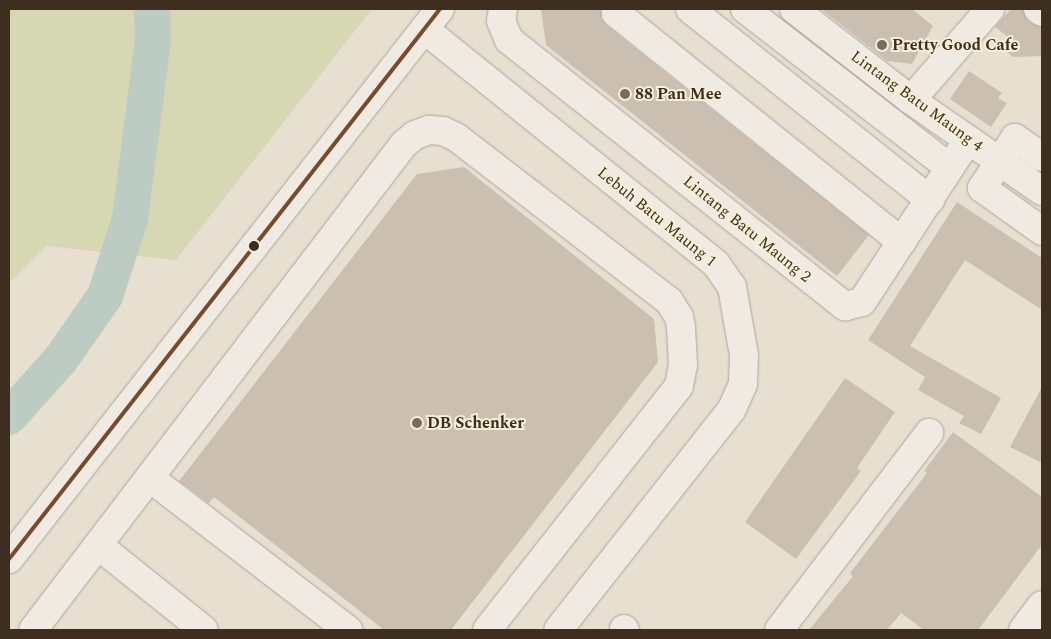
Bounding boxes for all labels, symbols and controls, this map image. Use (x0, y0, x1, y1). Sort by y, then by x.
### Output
place label: Pretty Good Cafe (892, 35, 1018, 55)
marker: Pretty Good Cafe (876, 39, 888, 51)
street label: Lintang Batu Maung 4 (847, 47, 987, 155)
place label: 88 Pan Mee (635, 84, 722, 104)
marker: 88 Pan Mee (619, 88, 631, 100)
street label: Lebuh Batu Maung 1 (593, 163, 721, 271)
street label: Lintang Batu Maung 2 (679, 172, 815, 286)
unlabelled marker (249, 241, 259, 251)
place label: DB Schenker (427, 413, 524, 433)
marker: DB Schenker (411, 417, 423, 429)

